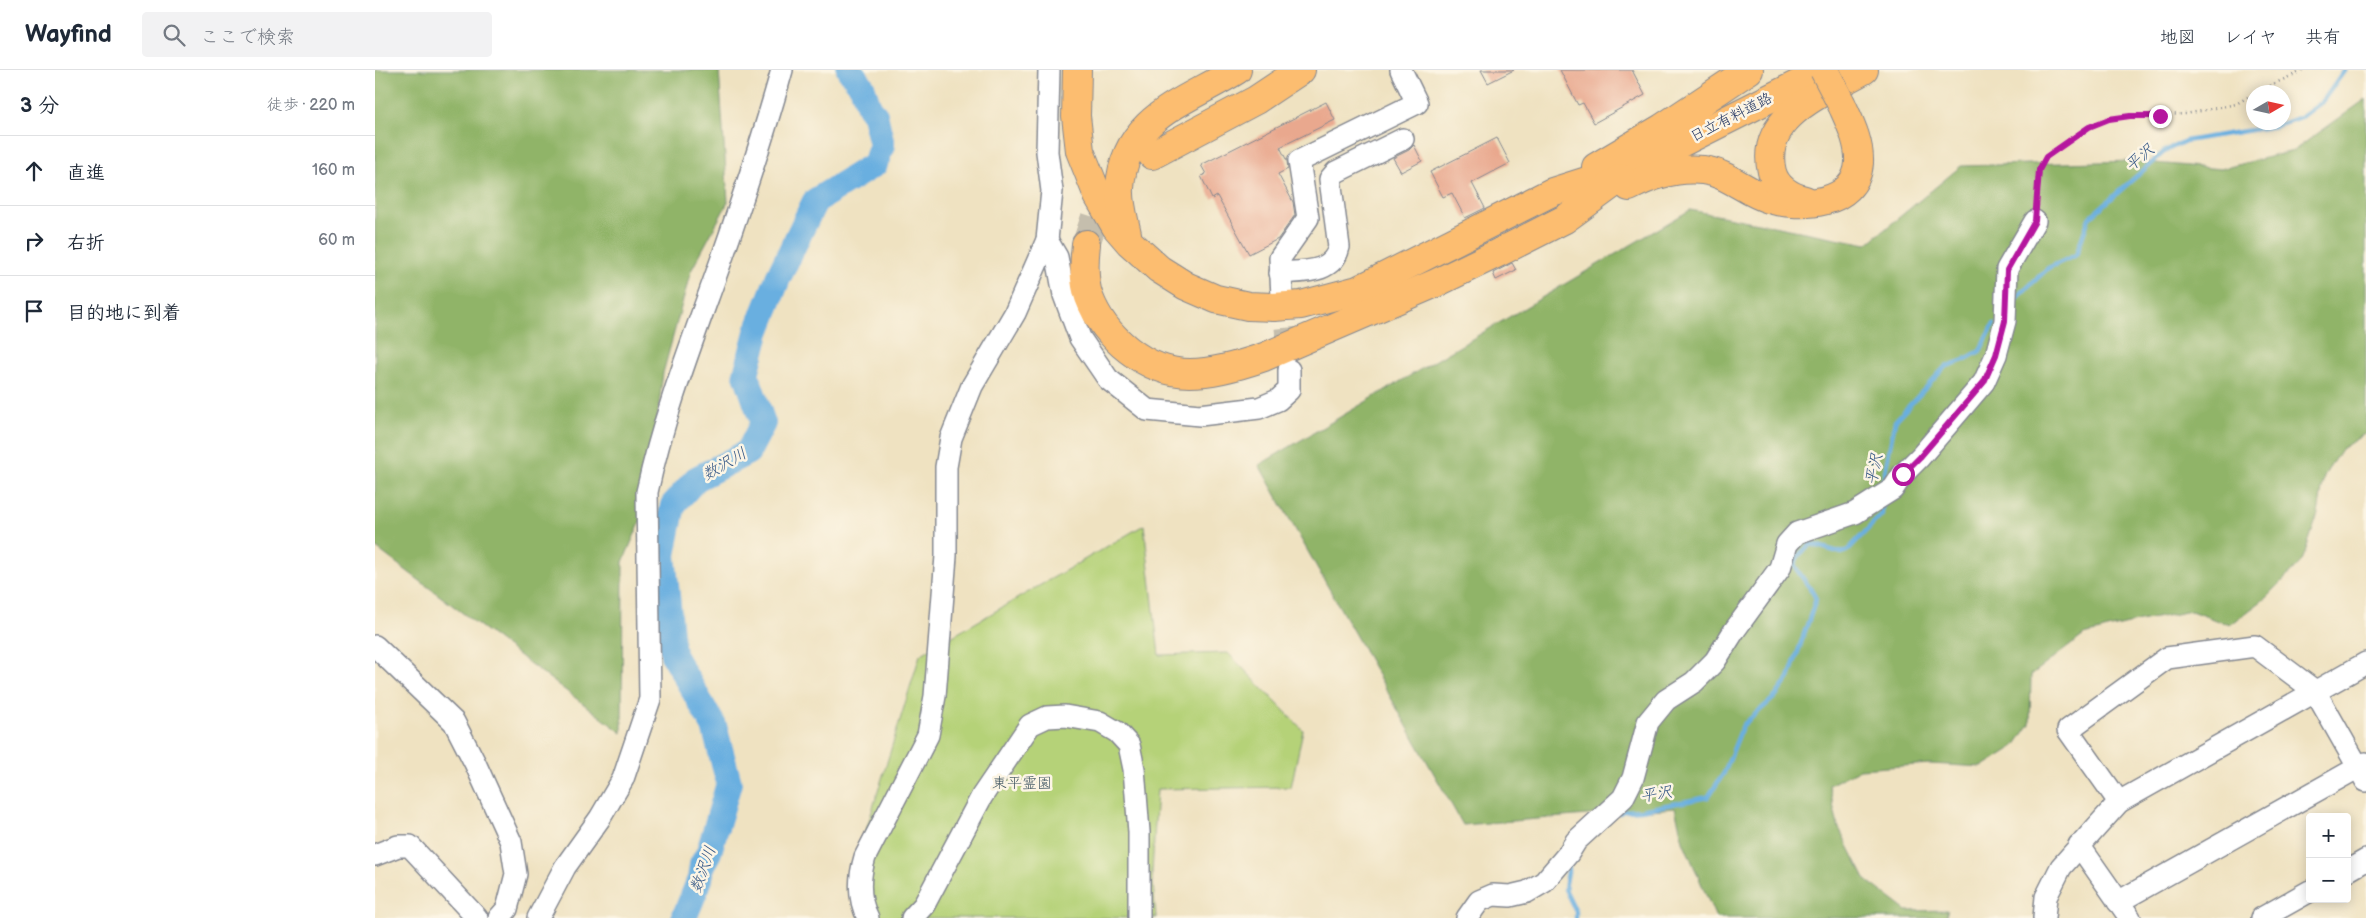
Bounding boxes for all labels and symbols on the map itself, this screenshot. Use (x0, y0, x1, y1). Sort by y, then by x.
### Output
north arrow (2246, 85, 2291, 130)
street label: 日立有料道路 (1687, 89, 1776, 146)
route end (2149, 105, 2172, 128)
water label: 平沢 (2122, 140, 2159, 176)
water label: 数沢川 (699, 444, 750, 485)
water label: 平沢 (1862, 451, 1887, 487)
route start (1892, 463, 1915, 486)
park label: 東平霊園 (992, 774, 1052, 793)
water label: 平沢 (1639, 782, 1675, 806)
water label: 数沢川 (686, 844, 721, 895)

